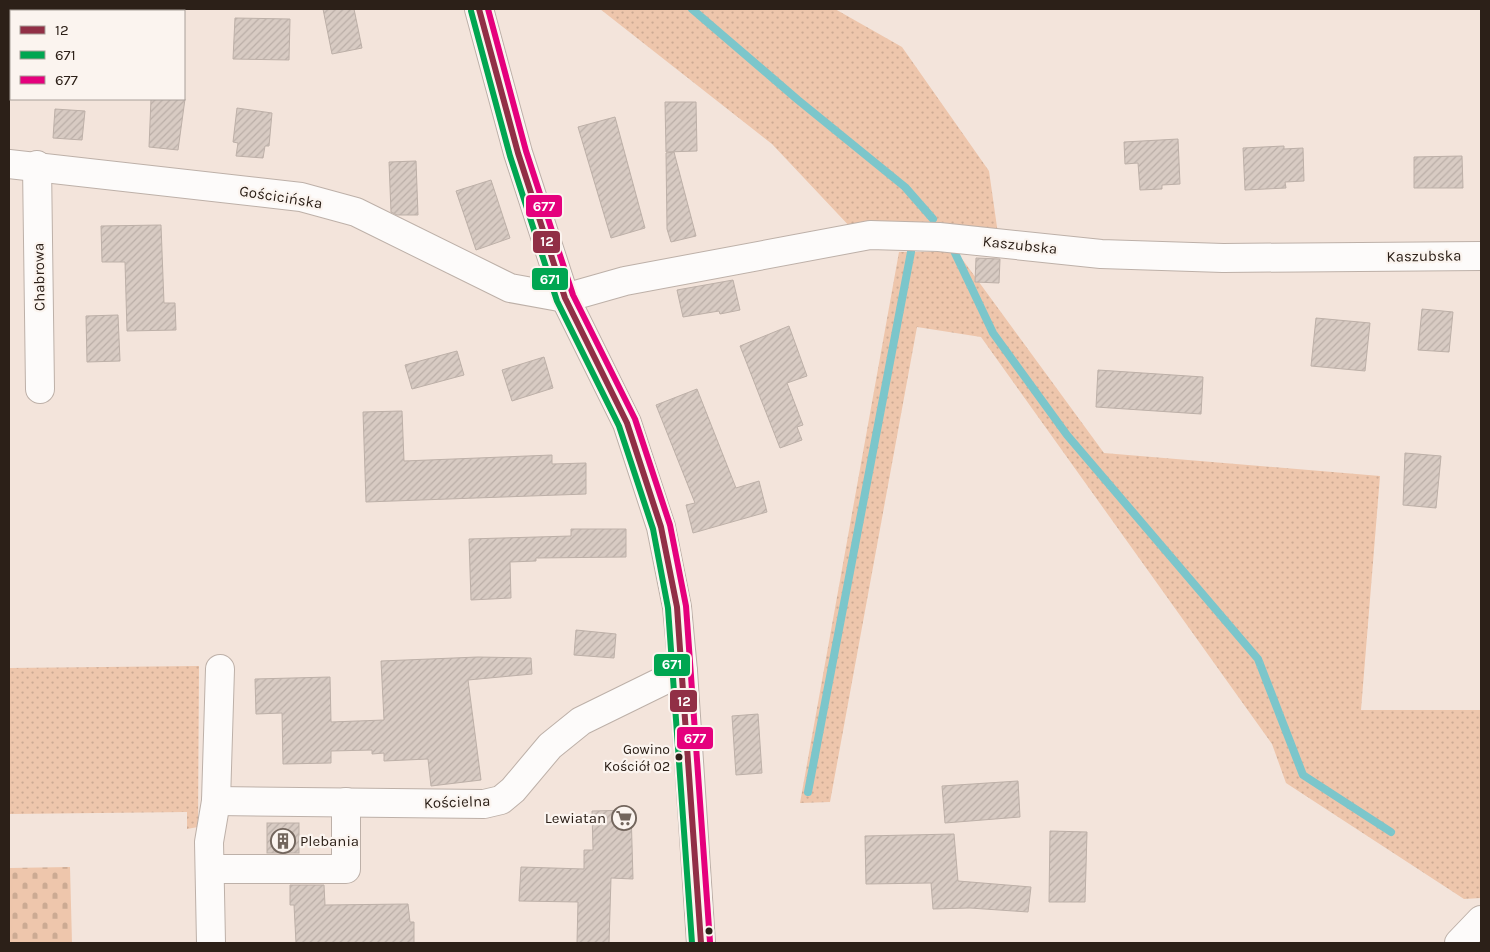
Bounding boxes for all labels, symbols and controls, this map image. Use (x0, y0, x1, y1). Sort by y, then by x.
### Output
legend (10, 10, 185, 100)
text: 12 (55, 21, 69, 39)
text: 671 (55, 46, 76, 64)
text: 677 (55, 71, 78, 89)
street label: Gościcińska (238, 182, 324, 212)
line badge: 677 (525, 194, 563, 218)
text: 677 (533, 198, 555, 215)
line badge: 12 (532, 230, 561, 254)
street label: Kaszubska (982, 232, 1058, 258)
text: 12 (540, 233, 554, 250)
street label: Chabrowa (29, 243, 49, 311)
street label: Kaszubska (1386, 246, 1462, 266)
line badge: 671 (531, 267, 569, 291)
text: 671 (540, 271, 560, 288)
line badge: 671 (653, 653, 691, 677)
text: 671 (662, 656, 682, 673)
line badge: 12 (669, 689, 698, 713)
text: 12 (677, 693, 691, 710)
line badge: 677 (676, 726, 714, 750)
text: 677 (684, 730, 706, 747)
place label: Gowino Kościół 02 (604, 741, 670, 775)
marker: Gowino Kościół 02 (674, 752, 684, 762)
street label: Kościelna (423, 792, 491, 812)
supermarket icon: Lewiatan (611, 805, 637, 831)
place label: Lewiatan (545, 809, 606, 827)
building icon: Plebania (270, 828, 296, 854)
place label: Plebania (300, 832, 359, 850)
unlabelled marker (704, 926, 714, 936)

